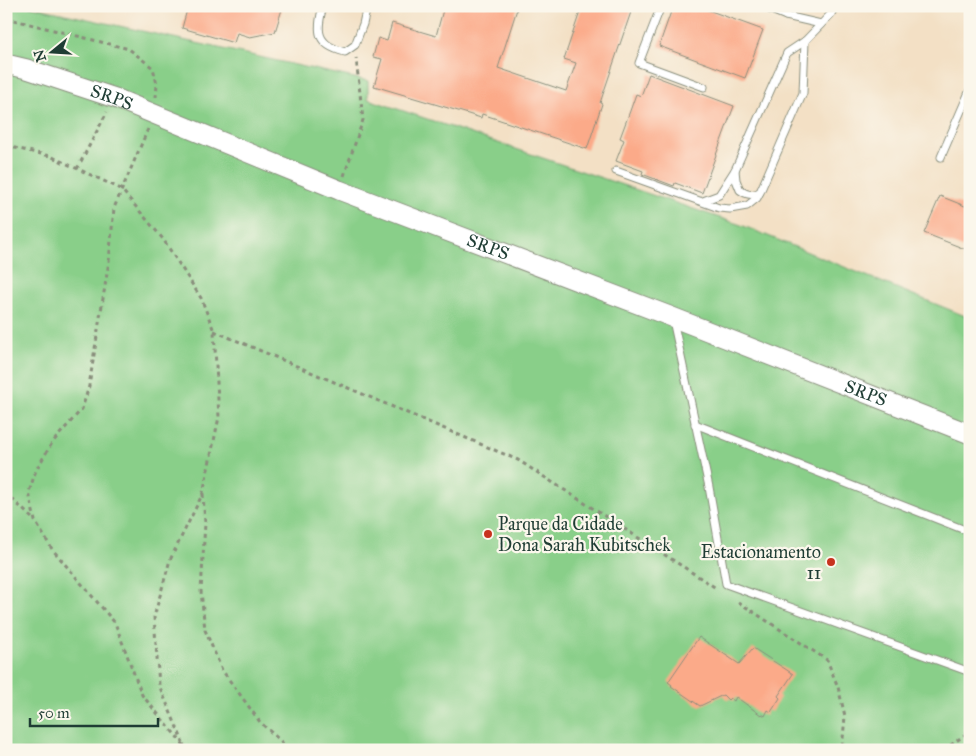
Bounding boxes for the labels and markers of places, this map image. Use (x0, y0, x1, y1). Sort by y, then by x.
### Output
place label: Parque da Cidade Dona Sarah Kubitschek (498, 513, 671, 556)
marker: Parque da Cidade Dona Sarah Kubitschek (482, 528, 494, 540)
place label: Estacionamento 11 (701, 541, 821, 584)
marker: Estacionamento 11 (825, 556, 837, 568)

